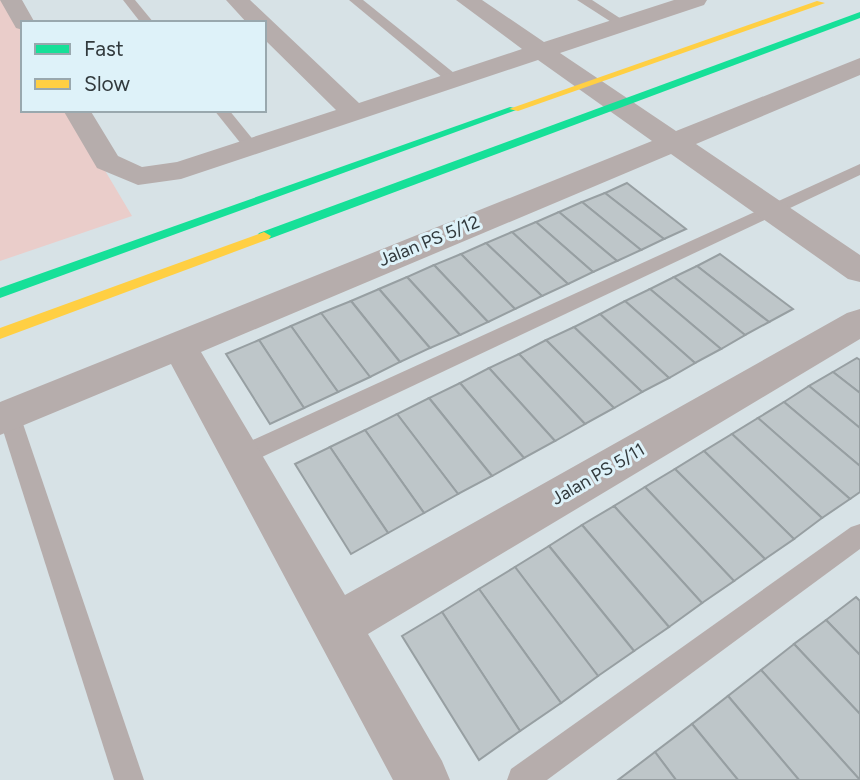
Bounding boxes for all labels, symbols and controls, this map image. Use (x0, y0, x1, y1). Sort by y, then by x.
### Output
legend (21, 21, 266, 112)
text: Fast (84, 36, 124, 61)
text: Slow (84, 71, 130, 96)
street label: Jalan PS 5/12 (375, 211, 483, 271)
street label: Jalan PS 5/11 (547, 438, 649, 510)

